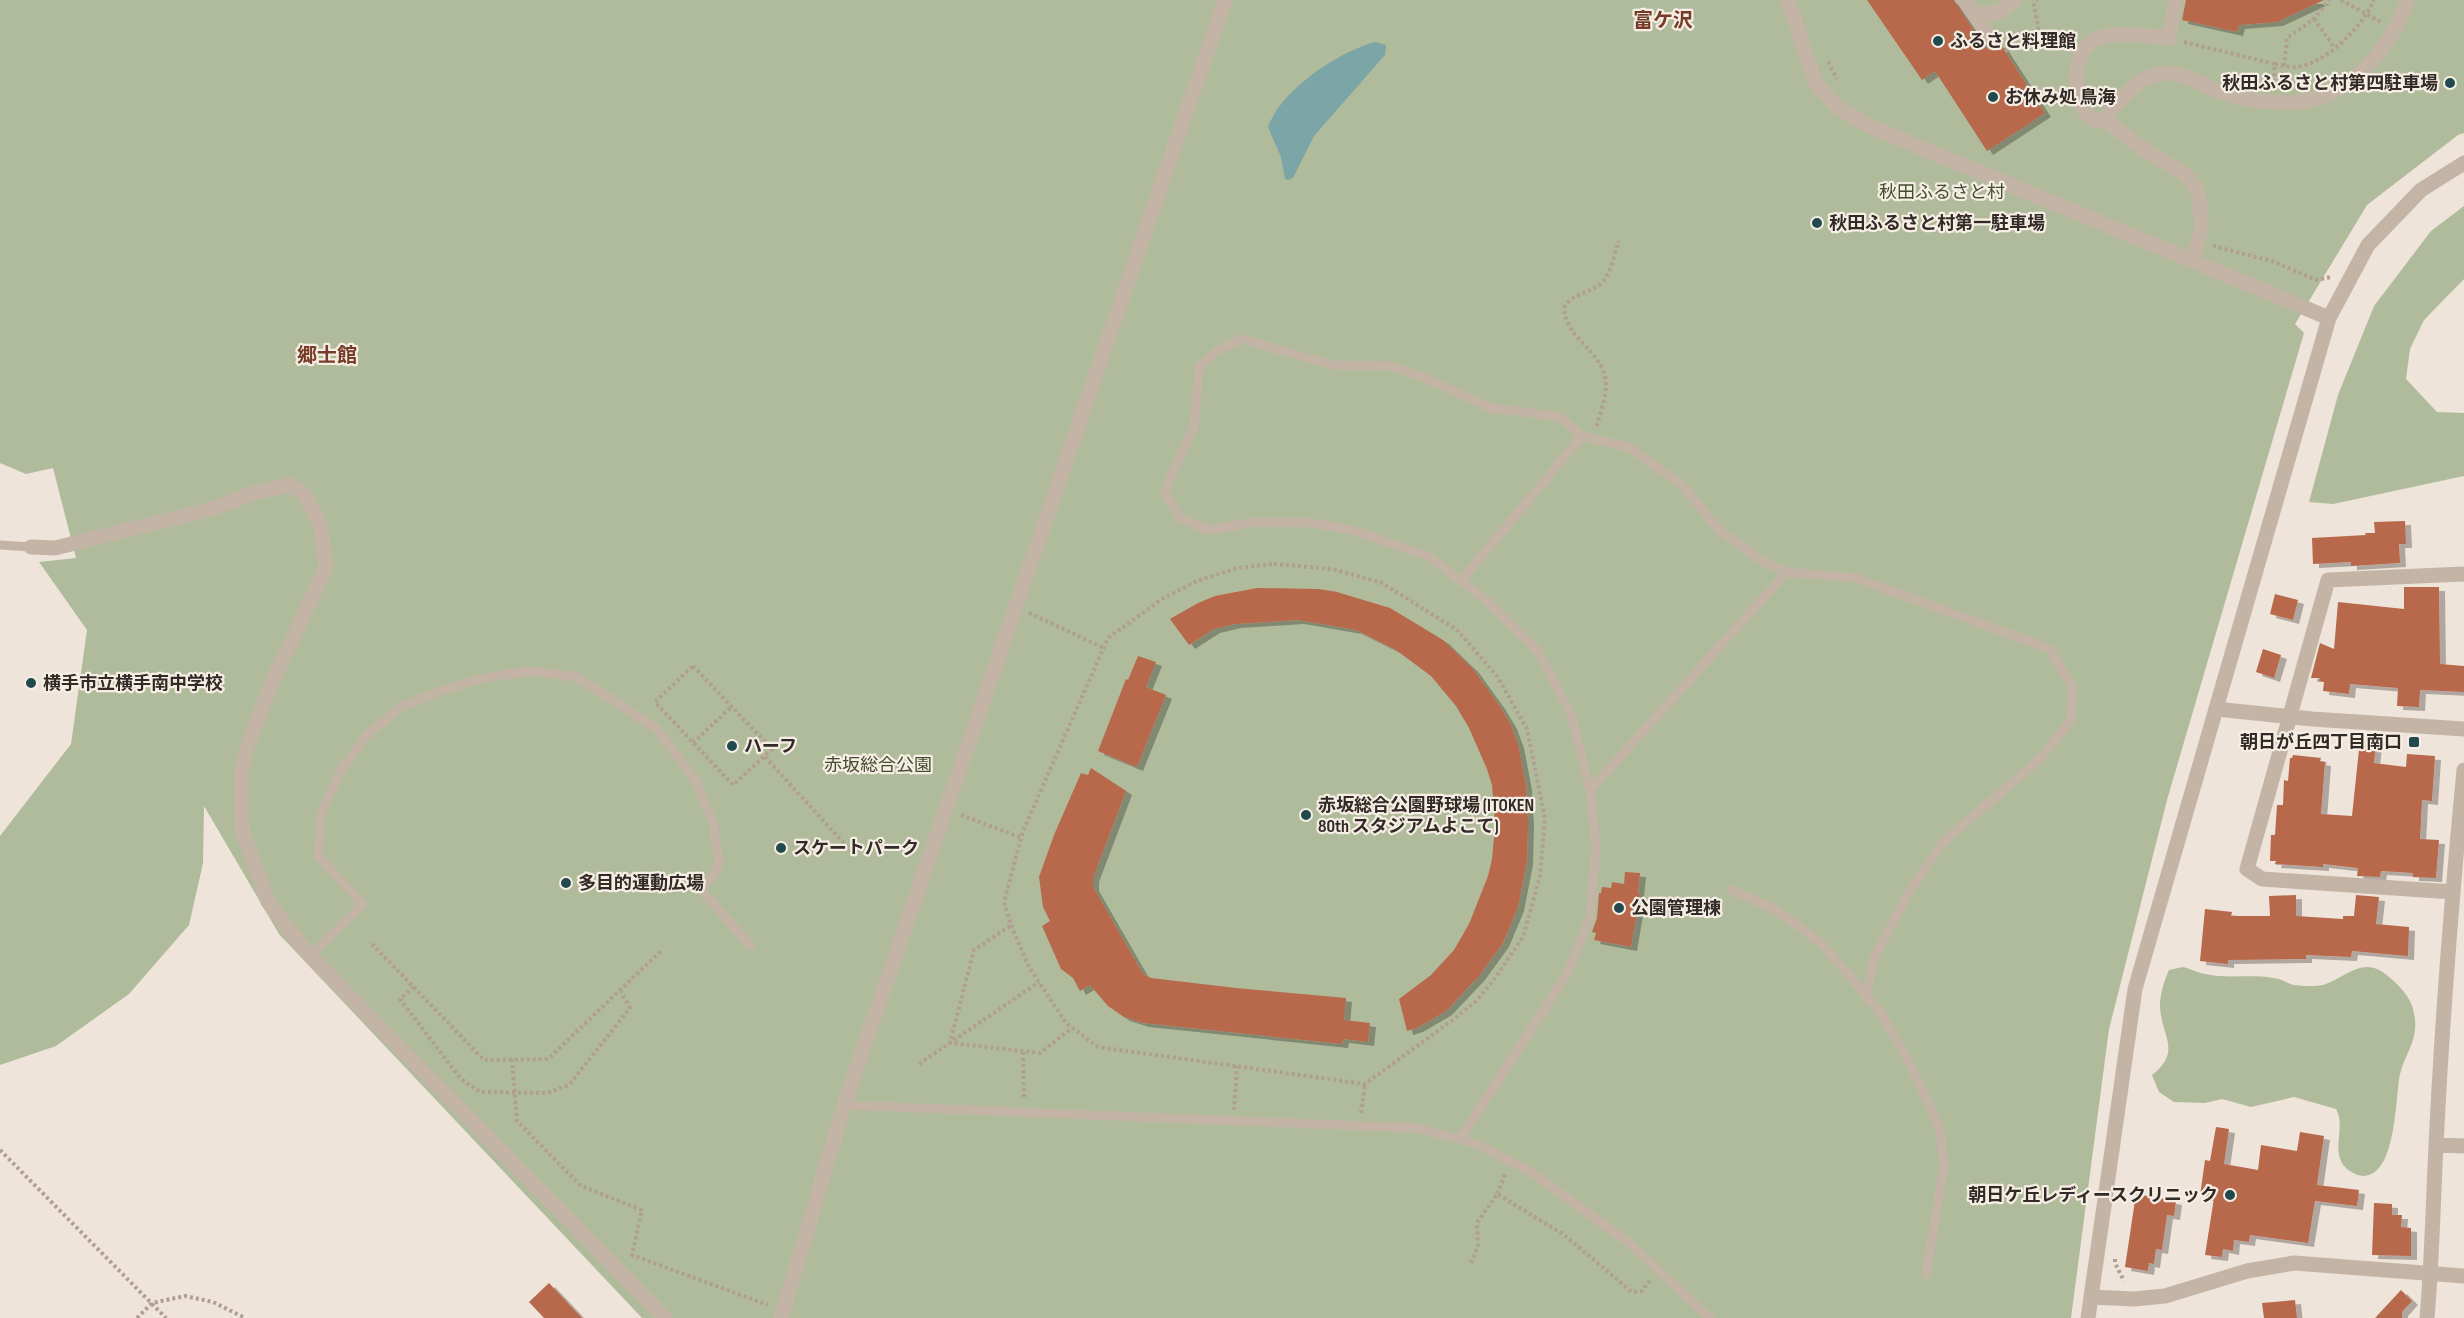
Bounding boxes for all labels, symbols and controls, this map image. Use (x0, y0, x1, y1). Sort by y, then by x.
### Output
district label: 富ケ沢 (1633, 9, 1693, 33)
place label: ふるさと料理館 (1950, 31, 2076, 52)
marker: ふるさと料理館 (1931, 34, 1945, 48)
place label: 秋田ふるさと村第四駐車場 (2222, 73, 2438, 94)
marker: 秋田ふるさと村第四駐車場 (2443, 76, 2457, 90)
place label: お休み処 鳥海 (2005, 87, 2116, 108)
marker: お休み処 鳥海 (1986, 90, 2000, 104)
park label: 秋田ふるさと村 (1879, 182, 2005, 203)
place label: 秋田ふるさと村第一駐車場 (1829, 213, 2045, 234)
marker: 秋田ふるさと村第一駐車場 (1810, 216, 1824, 230)
district label: 郷士館 (297, 344, 357, 368)
place label: 横手市立横手南中学校 (43, 673, 223, 694)
marker: 横手市立横手南中学校 (24, 676, 38, 690)
place label: 朝日が丘四丁目南口 (2240, 732, 2402, 753)
marker: 朝日が丘四丁目南口 (2407, 735, 2421, 749)
place label: ハーフ (744, 736, 797, 757)
marker: ハーフ (725, 739, 739, 753)
park label: 赤坂総合公園 (824, 755, 932, 776)
place label: 赤坂総合公園野球場 (ITOKEN 80th スタジアムよこて) (1318, 795, 1534, 837)
marker: 赤坂総合公園野球場 (ITOKEN 80th スタジアムよこて) (1299, 808, 1313, 822)
place label: スケートパーク (793, 838, 919, 859)
marker: スケートパーク (774, 841, 788, 855)
place label: 多目的運動広場 (578, 873, 704, 894)
marker: 多目的運動広場 (559, 876, 573, 890)
place label: 公園管理棟 (1631, 898, 1721, 919)
marker: 公園管理棟 (1612, 901, 1626, 915)
place label: 朝日ケ丘レディースクリニック (1968, 1185, 2218, 1206)
marker: 朝日ケ丘レディースクリニック (2223, 1188, 2237, 1202)

